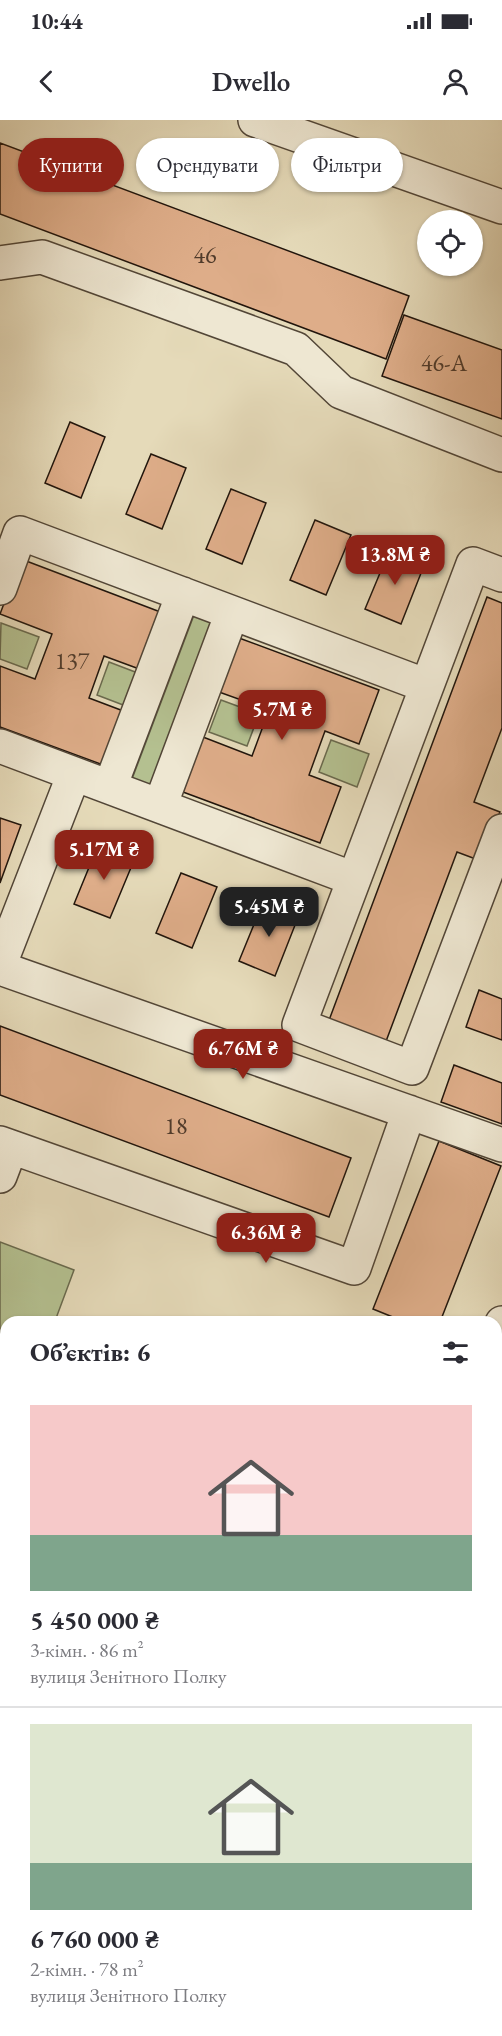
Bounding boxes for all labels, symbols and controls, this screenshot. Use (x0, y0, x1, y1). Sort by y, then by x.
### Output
text: 10:44 (30, 7, 83, 36)
text: Dwello (212, 64, 290, 99)
icon: back (30, 65, 63, 98)
icon: person (439, 65, 472, 98)
chip: Купити (18, 138, 124, 192)
chip: Орендувати (136, 138, 279, 192)
chip: Фільтри (291, 138, 403, 192)
map controls (417, 210, 483, 276)
button: locate (417, 210, 483, 276)
house number: 46 (193, 239, 217, 270)
house number: 46-А (421, 347, 467, 378)
pin: 13.8M ₴ (340, 535, 450, 586)
text: 13.8M ₴ (360, 541, 430, 567)
house number: 137 (55, 645, 90, 676)
pin: 5.7M ₴ (233, 690, 331, 741)
text: 5.7M ₴ (252, 696, 312, 722)
pin: 5.17M ₴ (49, 830, 159, 881)
text: 5.17M ₴ (69, 836, 139, 862)
pin: 5.45M ₴ (214, 887, 324, 938)
text: 5.45M ₴ (234, 893, 304, 919)
pin: 6.76M ₴ (188, 1029, 298, 1080)
text: 6.76M ₴ (208, 1035, 278, 1061)
house number: 18 (164, 1110, 188, 1141)
pin: 6.36M ₴ (211, 1213, 321, 1264)
text: 6.36M ₴ (231, 1219, 301, 1245)
text: Об’єктів: 6 (30, 1335, 150, 1369)
icon: filters (439, 1336, 472, 1369)
icon: home (197, 1444, 305, 1552)
text: 5 450 000 ₴ (30, 1603, 159, 1637)
text: 3-кімн. · 86 m² (30, 1637, 144, 1663)
text: вулиця Зенітного Полку (30, 1663, 227, 1689)
icon: home (197, 1763, 305, 1871)
text: 6 760 000 ₴ (30, 1922, 159, 1956)
text: 2-кімн. · 78 m² (30, 1956, 144, 1982)
text: вулиця Зенітного Полку (30, 1982, 227, 2008)

